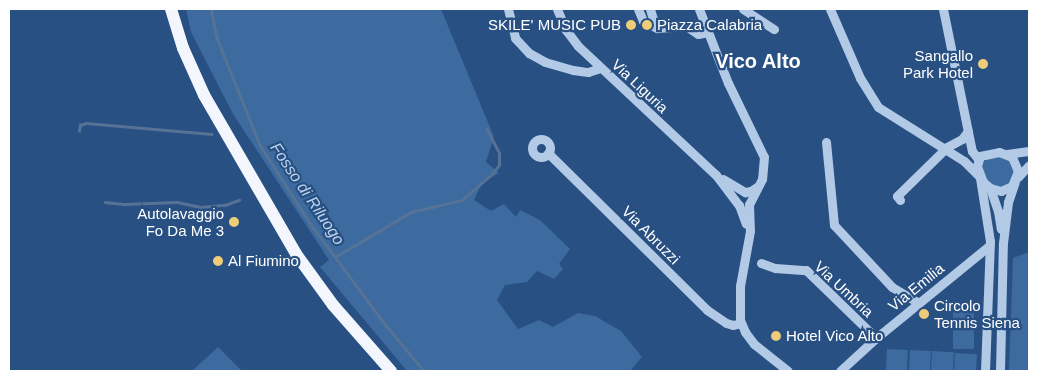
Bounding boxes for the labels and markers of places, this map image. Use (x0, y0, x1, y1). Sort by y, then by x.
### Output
place label: SKILE' MUSIC PUB (488, 16, 621, 34)
place label: Piazza Calabria (657, 16, 762, 34)
marker: SKILE' MUSIC PUB (625, 19, 637, 31)
marker: Piazza Calabria (641, 19, 653, 31)
place label: Sangallo Park Hotel (903, 46, 973, 81)
marker: Sangallo Park Hotel (977, 58, 989, 70)
place label: Autolavaggio Fo Da Me 3 (137, 204, 224, 239)
marker: Autolavaggio Fo Da Me 3 (228, 216, 240, 228)
place label: Al Fiumino (228, 252, 299, 270)
marker: Al Fiumino (212, 255, 224, 267)
place label: Circolo Tennis Siena (934, 296, 1020, 331)
marker: Circolo Tennis Siena (918, 308, 930, 320)
place label: Hotel Vico Alto (786, 327, 884, 345)
marker: Hotel Vico Alto (770, 330, 782, 342)

